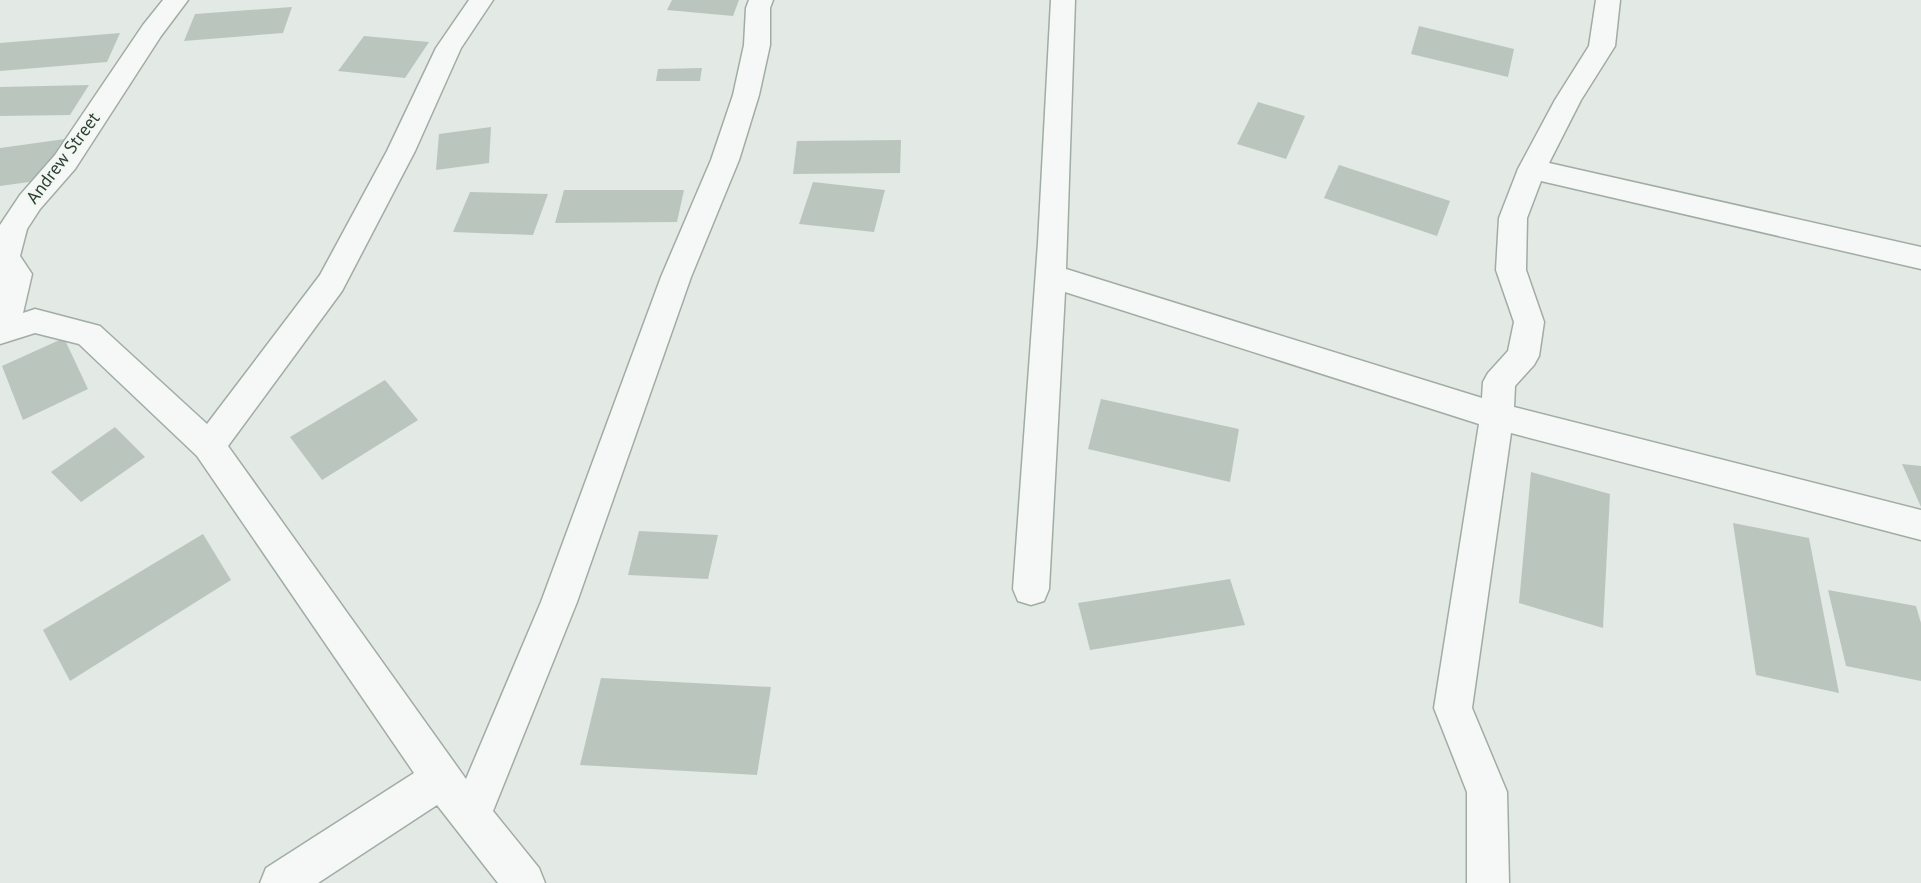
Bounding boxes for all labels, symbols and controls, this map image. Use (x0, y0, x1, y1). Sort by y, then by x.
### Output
street label: Andrew Street (21, 107, 104, 208)

